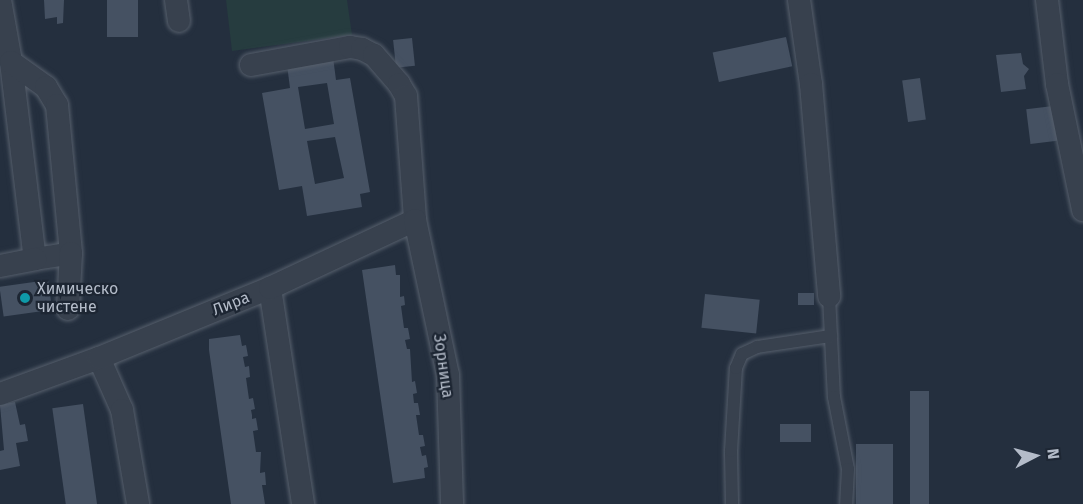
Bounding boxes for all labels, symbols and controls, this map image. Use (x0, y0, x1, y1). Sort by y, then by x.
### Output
place label: Химическо чистене (37, 279, 118, 317)
street label: Лира (210, 288, 252, 320)
marker: Химическо чистене (18, 291, 32, 305)
street label: Зорница (429, 333, 457, 399)
north arrow (1005, 426, 1065, 486)
text: N (1043, 448, 1063, 460)

